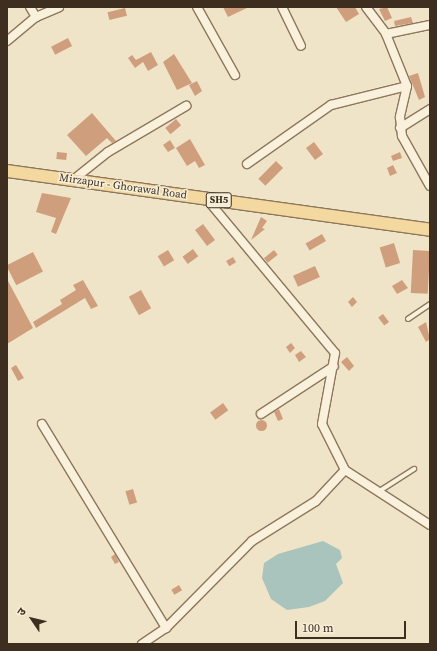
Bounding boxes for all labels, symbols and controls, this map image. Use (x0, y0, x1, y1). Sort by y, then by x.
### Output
street label: Mirzapur - Ghorawal Road (58, 171, 188, 203)
road number: SH5 (205, 192, 233, 208)
north arrow (12, 599, 52, 639)
text: उ (14, 605, 30, 619)
scale bar (297, 613, 408, 639)
text: 100 m (302, 620, 334, 636)

